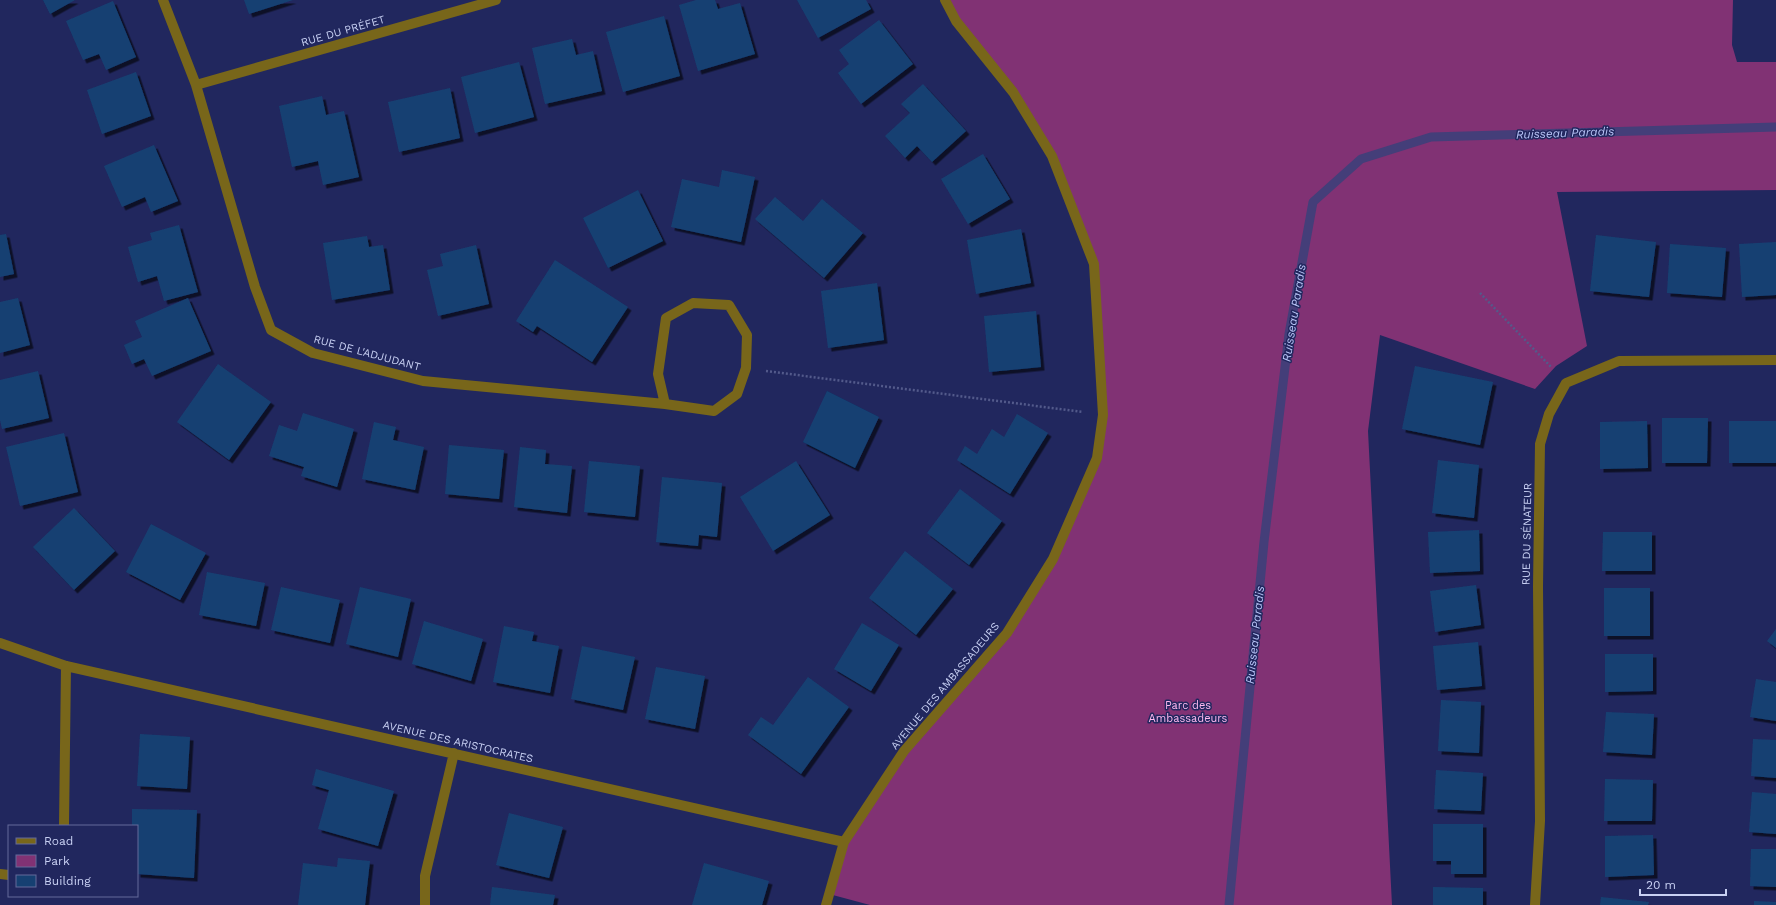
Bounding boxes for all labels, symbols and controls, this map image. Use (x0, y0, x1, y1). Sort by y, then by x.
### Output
street label: RUE DU PRÉFET (299, 12, 387, 49)
water label: Ruisseau Paradis (1516, 124, 1614, 142)
water label: Ruisseau Paradis (1279, 263, 1309, 363)
street label: RUE DE L'ADJUDANT (312, 332, 422, 374)
street label: RUE DU SÉNATEUR (1519, 483, 1534, 585)
water label: Ruisseau Paradis (1243, 585, 1267, 685)
street label: AVENUE DES AMBASSADEURS (888, 620, 1002, 752)
park label: Parc des Ambassadeurs (1149, 699, 1228, 725)
street label: AVENUE DES ARISTOCRATES (382, 718, 534, 766)
legend (8, 825, 138, 897)
text: Road (44, 834, 73, 848)
text: Park (44, 854, 70, 868)
scale bar (1640, 871, 1726, 897)
text: Building (44, 874, 91, 888)
text: 20 m (1646, 878, 1676, 892)

